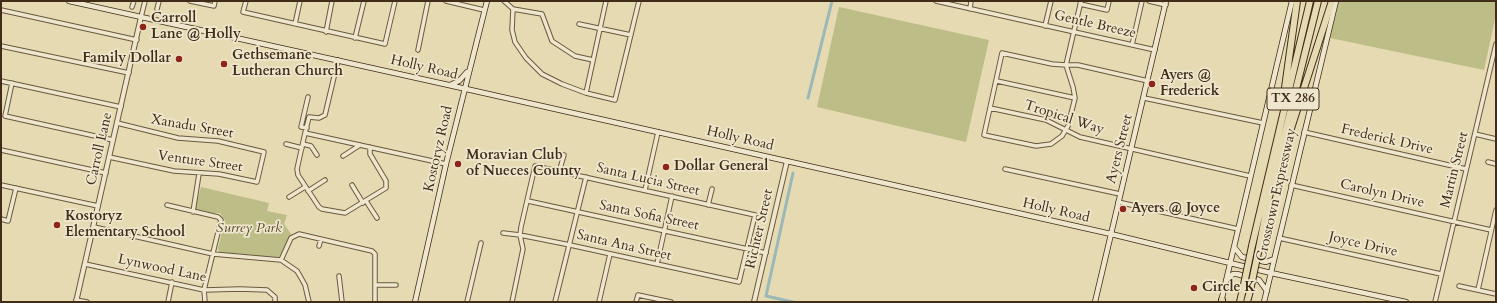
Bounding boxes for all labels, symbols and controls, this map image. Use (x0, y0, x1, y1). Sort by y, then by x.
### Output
street label: Gentle Breeze (1052, 7, 1138, 43)
place label: Carroll Lane @ Holly (151, 11, 241, 44)
marker: Carroll Lane @ Holly (138, 22, 148, 32)
place label: Gethsemane Lutheran Church (232, 48, 343, 80)
place label: Family Dollar (82, 51, 171, 67)
street label: Holly Road (389, 52, 459, 84)
marker: Family Dollar (174, 54, 184, 64)
marker: Gethsemane Lutheran Church (219, 59, 229, 69)
place label: Ayers @ Frederick (1160, 68, 1220, 100)
marker: Ayers @ Frederick (1147, 79, 1157, 89)
road number: TX 286 (1267, 88, 1319, 110)
street label: Tropical Way (1022, 97, 1106, 139)
street label: Kostoryz Road (421, 104, 457, 194)
street label: Carroll Lane (83, 111, 117, 187)
street label: Xanadu Street (149, 111, 235, 143)
street label: Ayers Street (1103, 113, 1137, 185)
street label: Frederick Drive (1339, 121, 1435, 159)
street label: Holly Road (705, 123, 775, 155)
street label: Crosstown Expressway (1253, 127, 1301, 263)
street label: Martin Street (1437, 130, 1473, 210)
street label: Venture Street (156, 148, 244, 176)
place label: Moravian Club of Nueces County (466, 148, 581, 180)
marker: Moravian Club of Nueces County (453, 159, 463, 169)
place label: Dollar General (674, 159, 768, 175)
street label: Santa Lucia Street (595, 160, 701, 200)
marker: Dollar General (661, 162, 671, 172)
street label: Carolyn Drive (1338, 176, 1426, 212)
street label: Richter Street (743, 188, 777, 270)
street label: Holly Road (1021, 195, 1091, 227)
street label: Santa Sofia Street (598, 197, 700, 235)
place label: Ayers @ Joyce (1131, 201, 1220, 217)
marker: Ayers @ Joyce (1118, 204, 1128, 214)
place label: Kostoryz Elementary School (65, 209, 185, 242)
marker: Kostoryz Elementary School (52, 220, 62, 230)
park label: Surrey Park (216, 221, 282, 237)
street label: Santa Ana Street (575, 227, 673, 265)
street label: Joyce Drive (1327, 229, 1399, 261)
street label: Lynwood Lane (116, 251, 208, 287)
place label: Circle K (1202, 280, 1256, 296)
marker: Circle K (1189, 283, 1199, 293)

